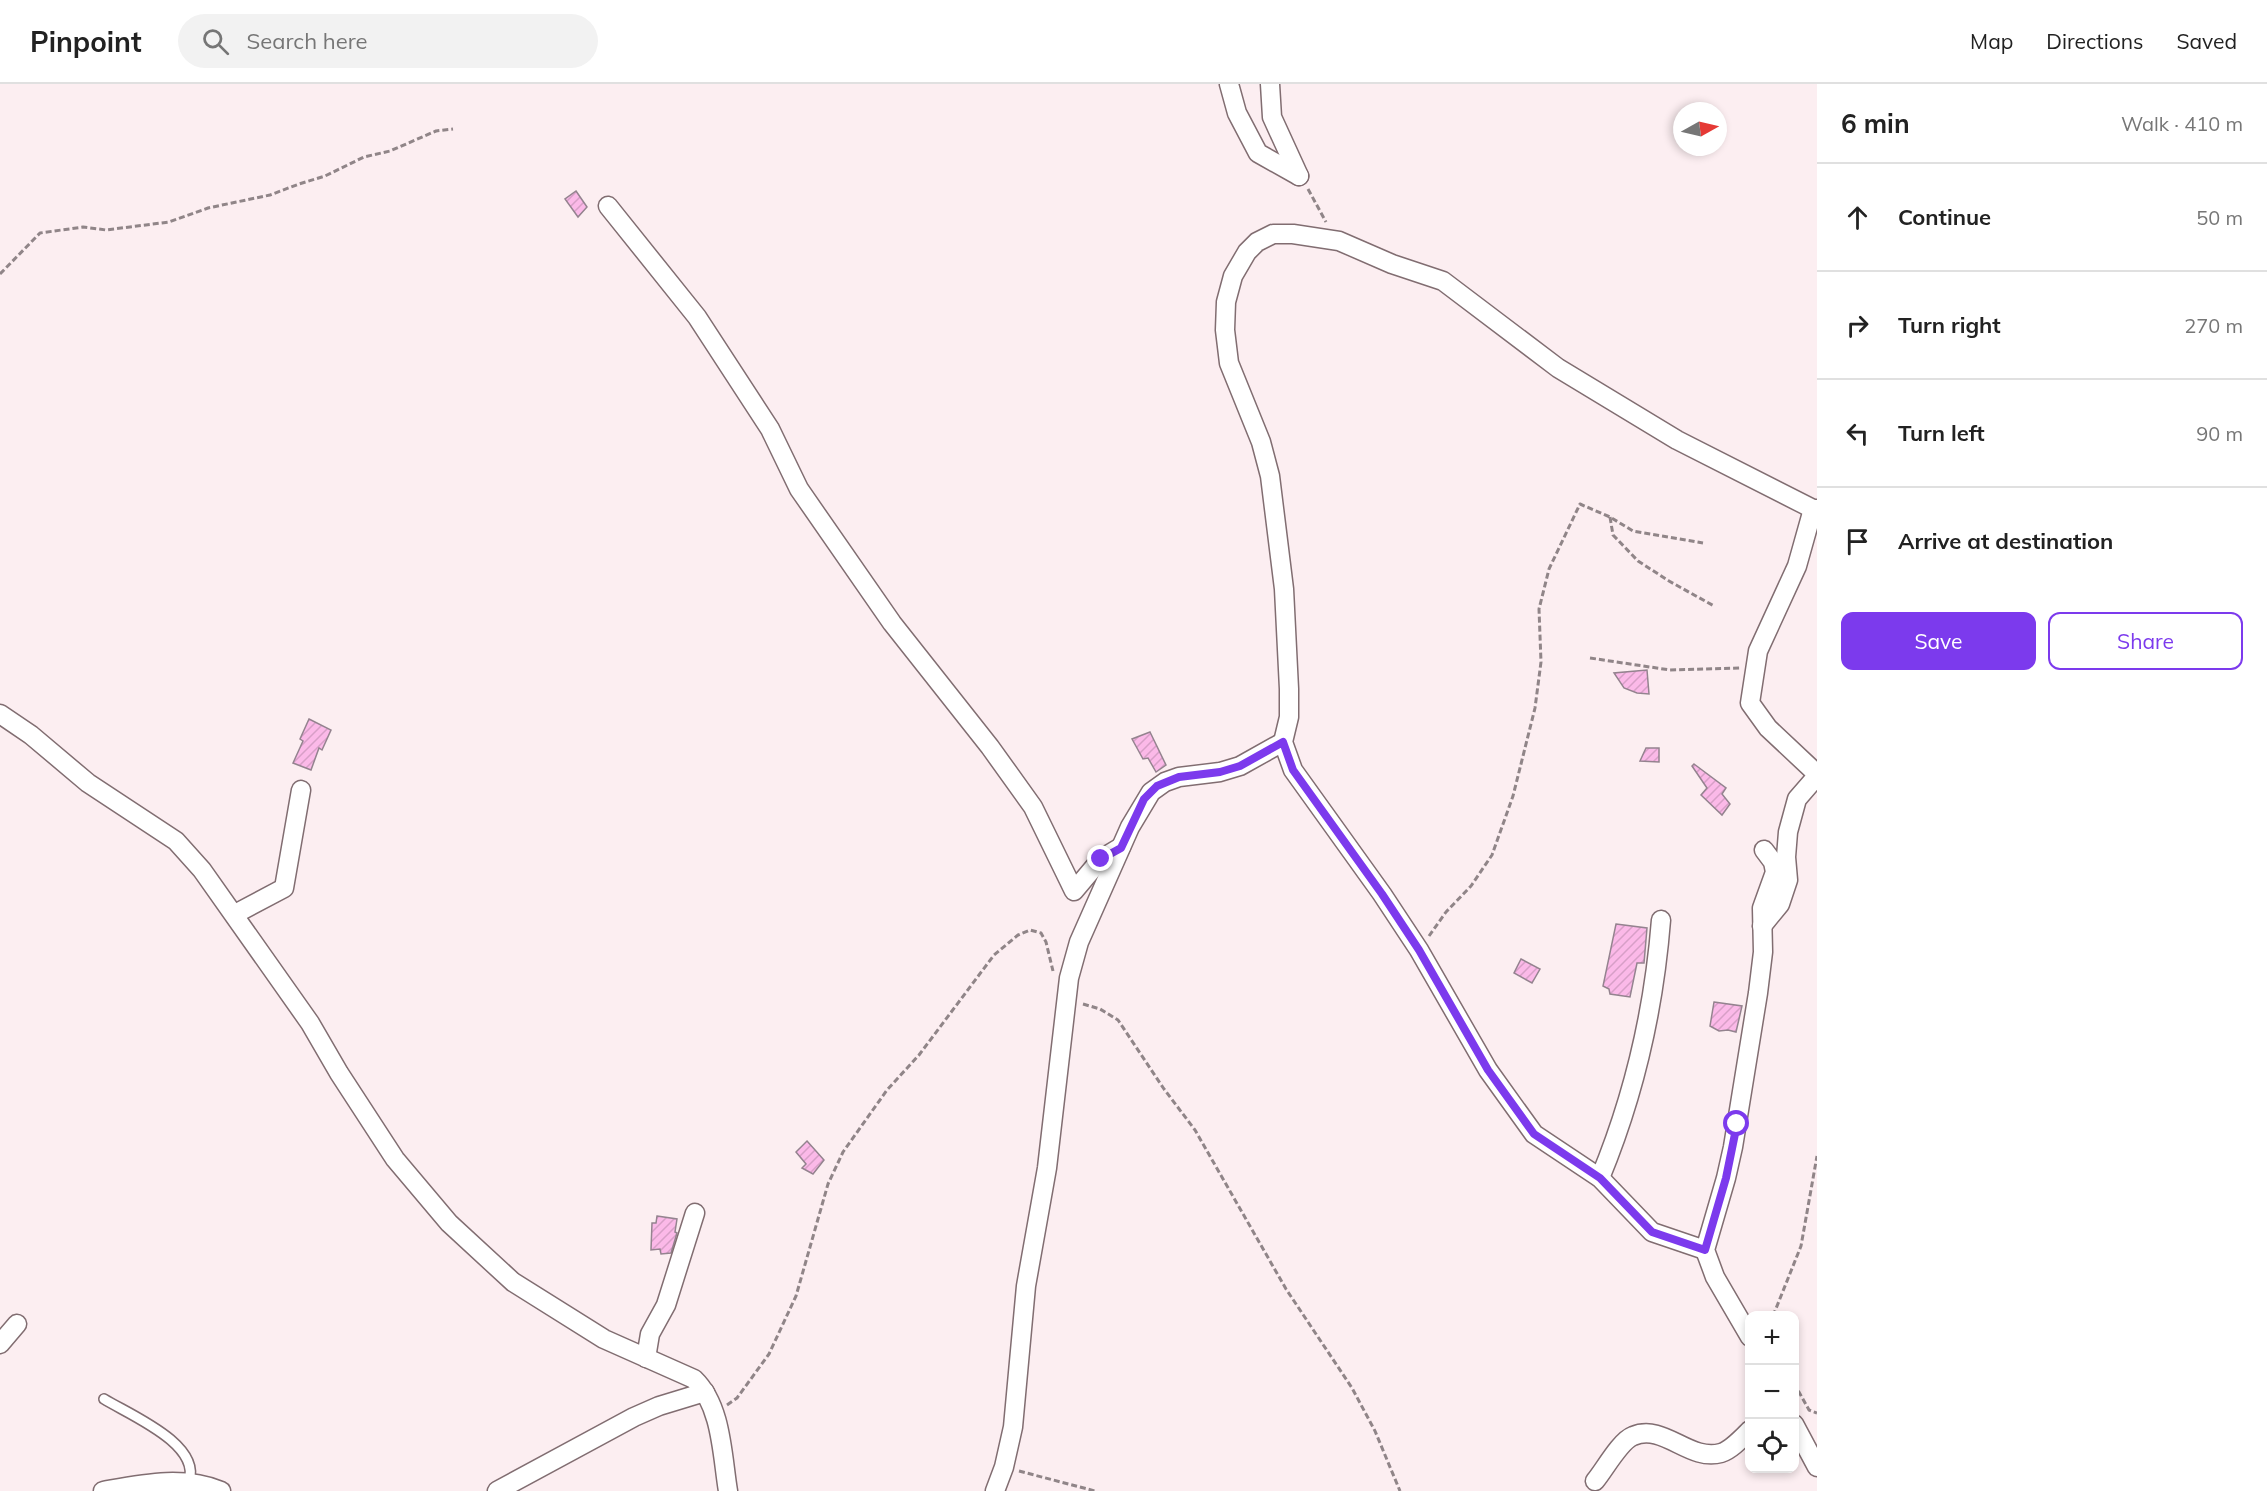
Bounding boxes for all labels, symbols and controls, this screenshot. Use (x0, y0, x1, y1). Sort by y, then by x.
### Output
search box (178, 14, 598, 68)
text: Pinpoint (30, 24, 142, 59)
icon: search (199, 25, 232, 58)
text: Search here (247, 27, 368, 55)
text: Map (1970, 28, 2013, 54)
text: Directions (2046, 28, 2143, 54)
text: Saved (2176, 28, 2237, 54)
north arrow (1673, 102, 1727, 156)
text: 6 min (1841, 107, 1910, 140)
text: Walk · 410 m (2121, 111, 2243, 136)
icon: ahead (1841, 201, 1874, 234)
text: Continue (1898, 203, 1991, 231)
text: 50 m (2196, 205, 2243, 230)
icon: right (1841, 309, 1874, 342)
text: Turn right (1898, 311, 2001, 339)
text: 270 m (2184, 313, 2243, 338)
icon: left (1841, 417, 1874, 450)
text: Turn left (1898, 419, 1985, 447)
text: 90 m (2196, 421, 2243, 446)
icon: arrive (1841, 525, 1874, 558)
text: Arrive at destination (1898, 527, 2113, 555)
button: Save (1841, 612, 2036, 670)
button: Share (2048, 612, 2243, 670)
route end (1087, 845, 1113, 871)
route start (1723, 1110, 1749, 1136)
map controls (1745, 1311, 1799, 1473)
button: + (1745, 1311, 1799, 1365)
button: − (1745, 1365, 1799, 1419)
button: locate (1745, 1419, 1799, 1473)

